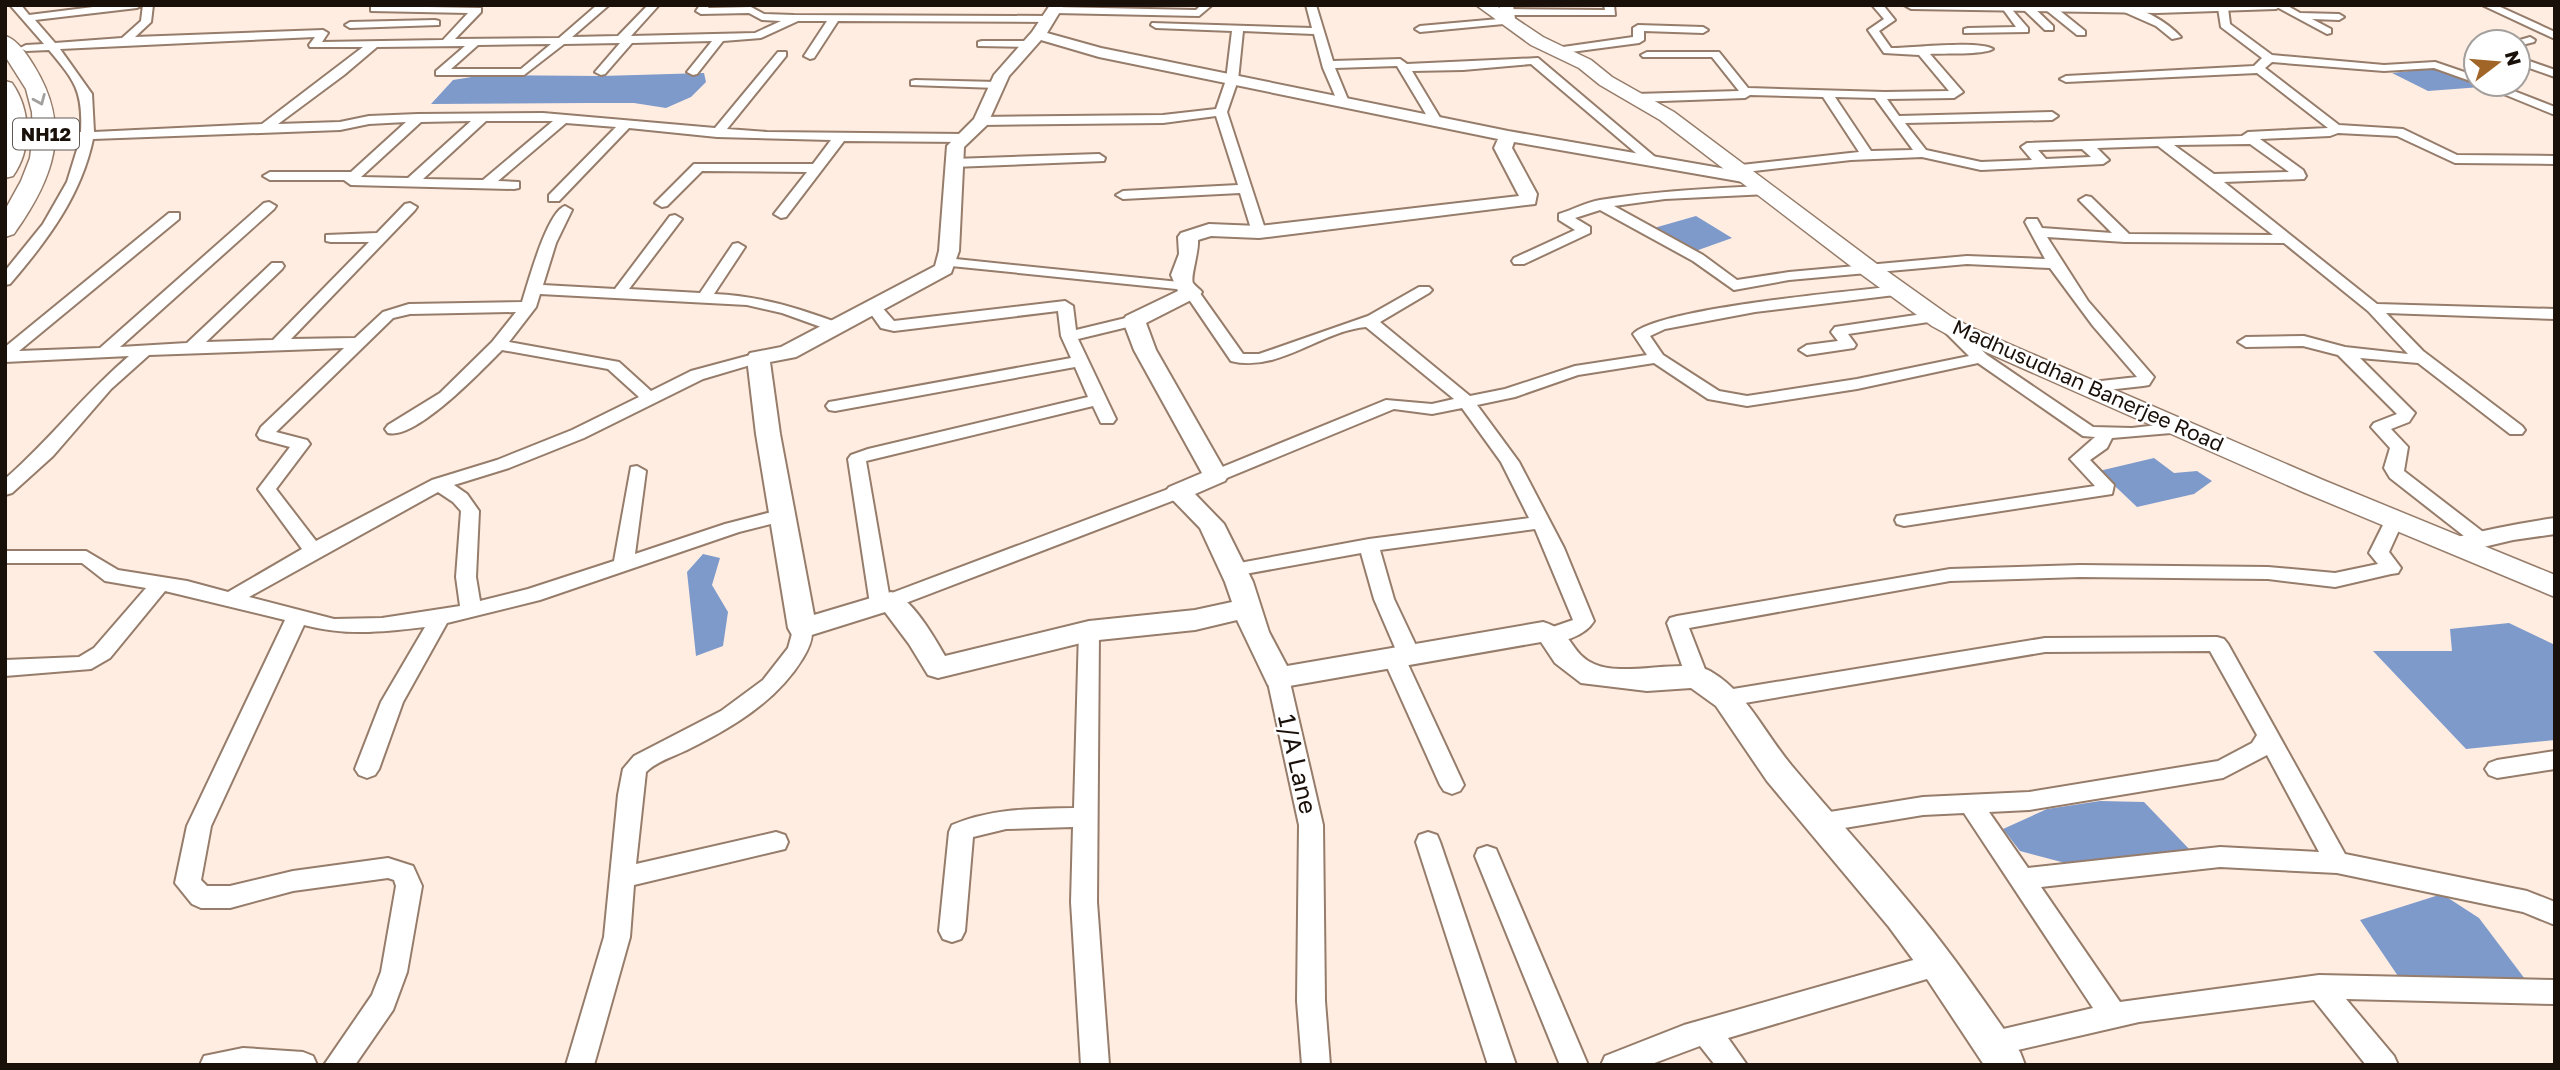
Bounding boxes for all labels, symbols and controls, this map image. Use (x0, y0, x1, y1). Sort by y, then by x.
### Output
north arrow (2462, 28, 2532, 98)
text: N (2501, 48, 2527, 68)
one-way arrow (32, 93, 46, 105)
road number: NH12 (13, 118, 79, 150)
street label: Madhusudhan Banerjee Road (1949, 313, 2228, 457)
street label: 1/A Lane (1273, 711, 1324, 816)

